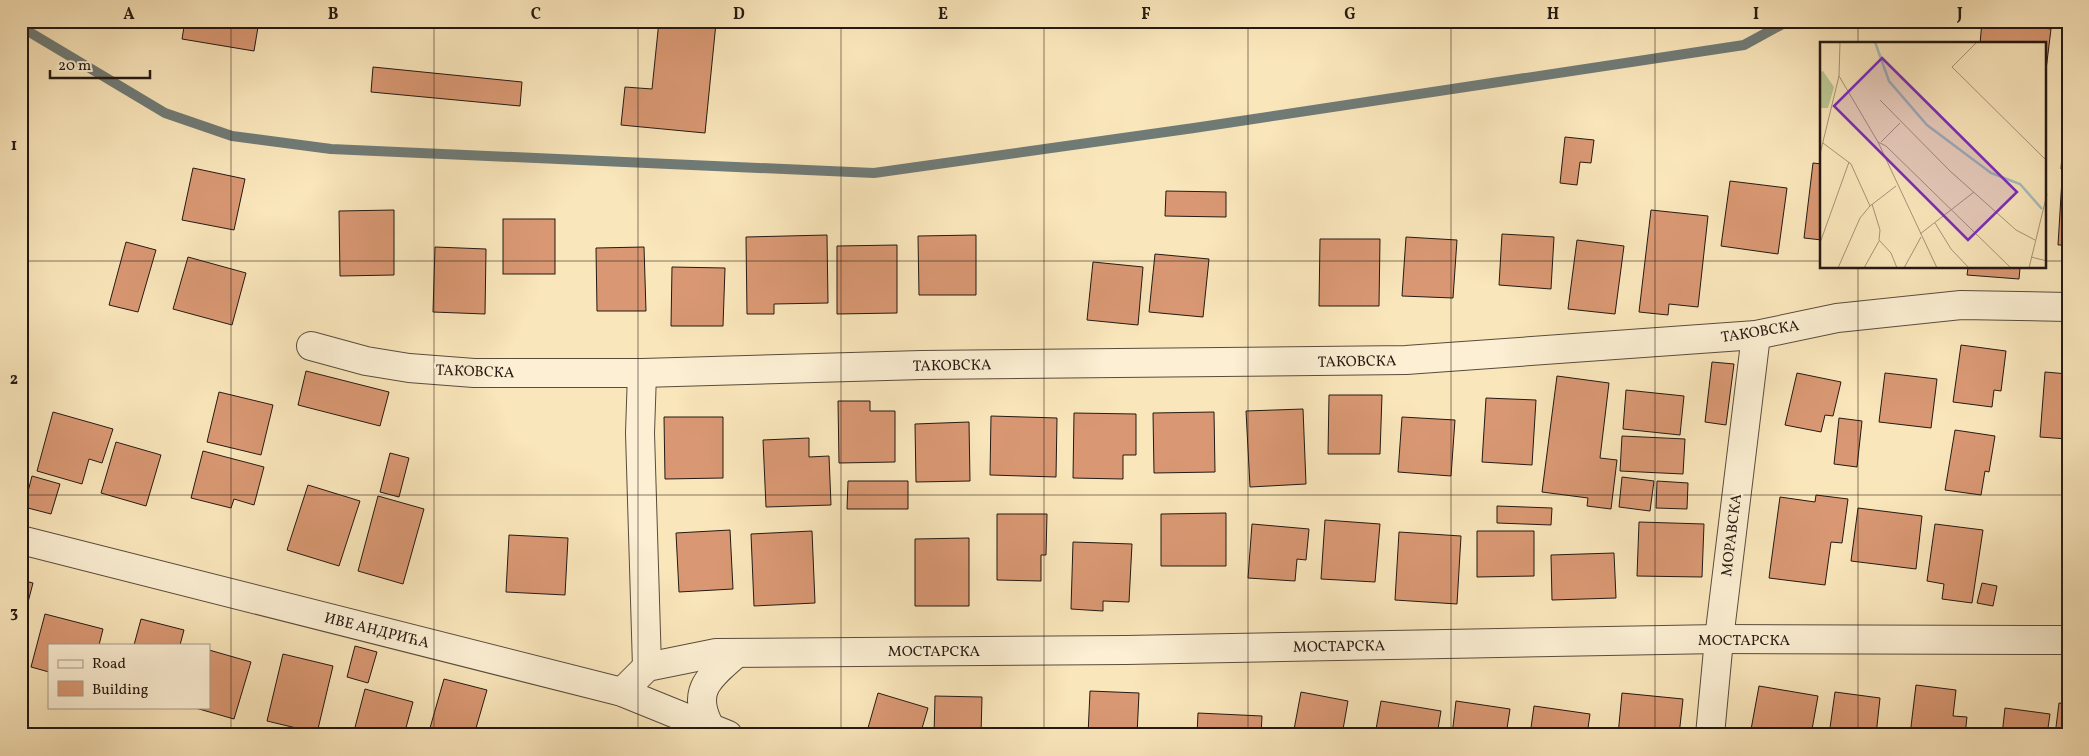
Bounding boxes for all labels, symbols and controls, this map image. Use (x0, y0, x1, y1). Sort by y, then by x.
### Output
text: A (123, 4, 135, 26)
text: B (328, 4, 339, 26)
text: C (531, 4, 541, 26)
text: D (733, 4, 745, 26)
text: E (938, 4, 948, 26)
text: F (1141, 4, 1151, 26)
text: G (1344, 4, 1356, 26)
text: H (1547, 4, 1559, 26)
text: I (1753, 4, 1759, 26)
text: J (1956, 4, 1963, 26)
inset map (1820, 42, 2046, 269)
scale bar (50, 48, 150, 80)
text: 20 m (58, 56, 91, 77)
text: 1 (11, 135, 17, 157)
street label: ТАКОВСКА (1720, 316, 1801, 349)
street label: ТАКОВСКА (1317, 351, 1397, 374)
street label: ТАКОВСКА (912, 355, 992, 378)
street label: ТАКОВСКА (435, 361, 515, 384)
text: 2 (10, 369, 18, 391)
street label: МОРАВСКА (1717, 492, 1748, 578)
text: 3 (10, 602, 18, 624)
street label: ИВЕ АНДРИЋА (322, 608, 432, 655)
street label: МОСТАРСКА (1698, 631, 1791, 652)
street label: МОСТАРСКА (1293, 636, 1386, 659)
street label: МОСТАРСКА (888, 642, 981, 663)
legend (48, 644, 210, 708)
text: Road (92, 654, 126, 675)
text: Building (92, 680, 149, 701)

